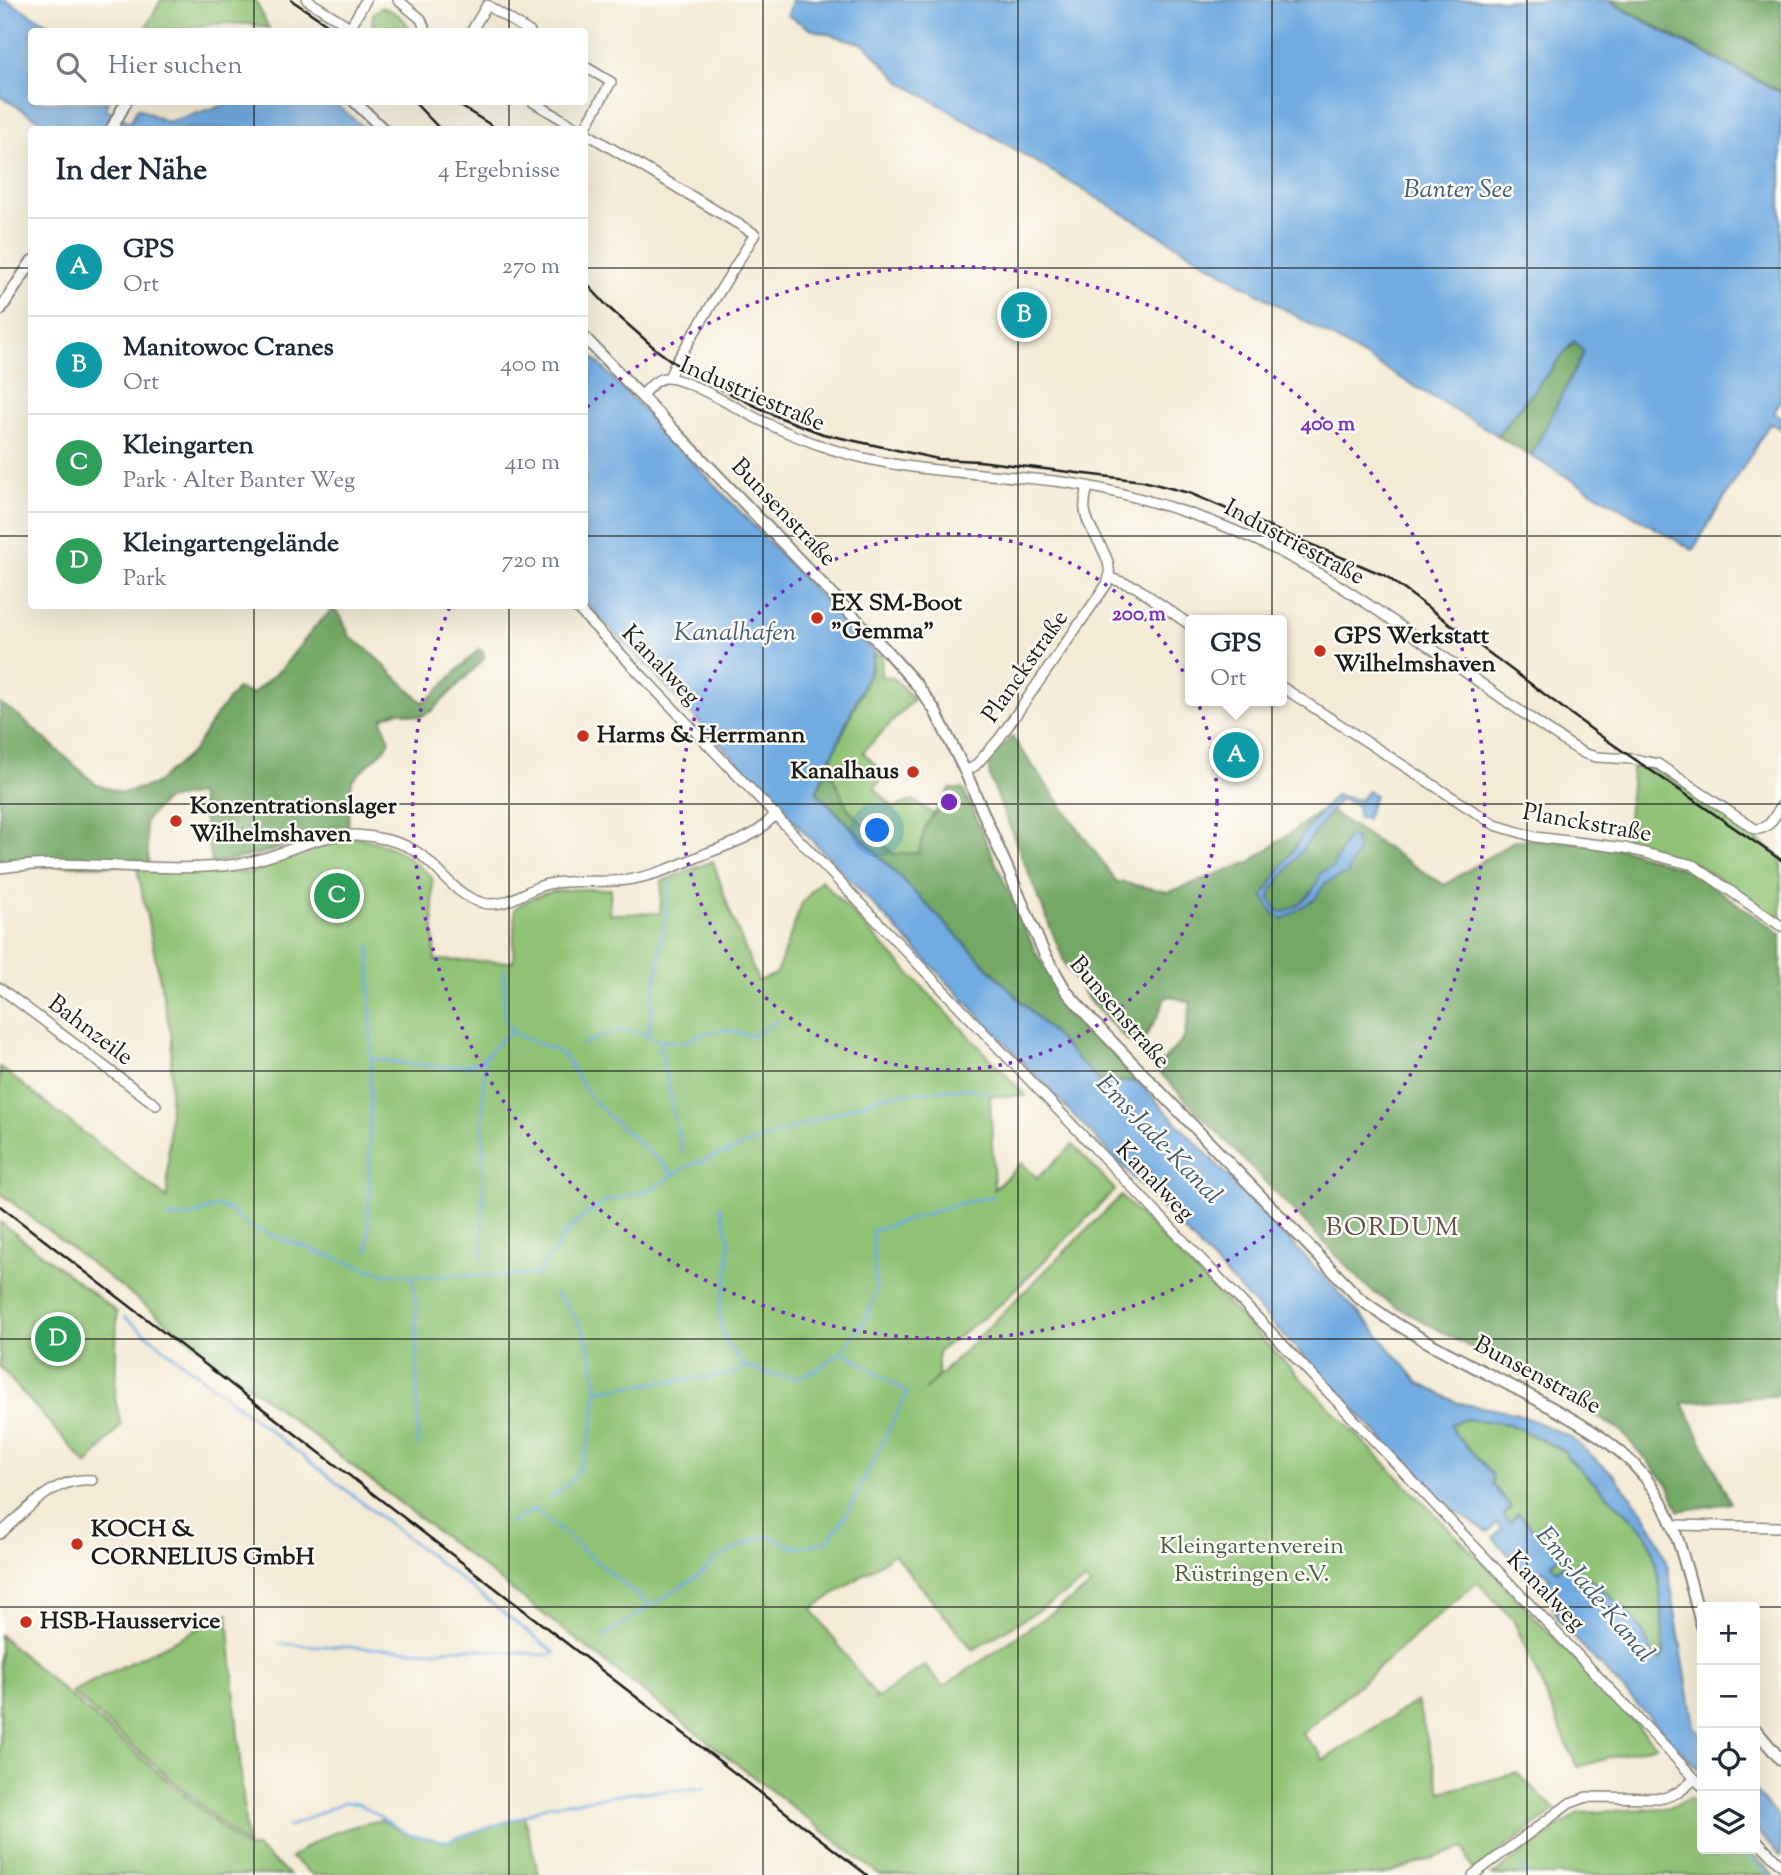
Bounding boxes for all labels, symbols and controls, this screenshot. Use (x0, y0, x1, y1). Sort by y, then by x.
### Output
search box (28, 28, 588, 105)
icon: search (52, 48, 90, 86)
text: Hier suchen (108, 48, 243, 85)
text: In der Nähe (56, 150, 207, 193)
text: 4 Ergebnisse (438, 155, 560, 188)
water label: Banter See (1404, 172, 1512, 209)
text: GPS (123, 232, 174, 269)
text: A (70, 251, 88, 284)
text: 270 m (502, 251, 560, 284)
text: Ort (123, 269, 159, 302)
pin: B (1001, 289, 1047, 341)
text: Manitowoc Cranes (123, 330, 334, 367)
text: B (72, 349, 86, 382)
text: 400 m (500, 349, 560, 382)
street label: Industriestraße (674, 349, 830, 441)
text: Ort (123, 367, 159, 400)
text: 400 m (1300, 410, 1356, 440)
text: Kleingarten (123, 428, 254, 465)
text: C (70, 447, 88, 480)
text: 410 m (505, 447, 560, 480)
street label: Bunsenstraße (722, 451, 844, 575)
text: Park · Alter Banter Weg (123, 465, 355, 498)
street label: Industriestraße (1218, 492, 1370, 594)
text: Kleingartengelände (123, 526, 339, 563)
text: D (70, 545, 88, 578)
text: 720 m (502, 545, 560, 578)
text: Park (123, 563, 167, 596)
place label: EX SM-Boot "Gemma" (831, 587, 963, 649)
text: 200 m (1112, 600, 1167, 630)
street label: Planckstraße (975, 604, 1077, 730)
marker: EX SM-Boot "Gemma" (809, 610, 825, 626)
water label: Kanalhafen (674, 615, 797, 652)
popup (1185, 615, 1287, 706)
street label: Kanalweg (613, 618, 707, 714)
place label: GPS Werkstatt Wilhelmshaven (1334, 620, 1497, 682)
text: GPS (1210, 626, 1262, 663)
marker: GPS Werkstatt Wilhelmshaven (1312, 643, 1328, 659)
text: Ort (1210, 663, 1246, 696)
place label: Harms & Herrmann (597, 719, 806, 753)
marker: Harms & Herrmann (575, 728, 591, 744)
pin: A (1213, 729, 1259, 781)
place label: Kanalhaus (791, 755, 899, 789)
marker: Kanalhaus (905, 764, 921, 780)
place label: Konzentrationslager Wilhelmshaven (190, 790, 398, 852)
centre of rings (937, 790, 961, 814)
street label: Planckstraße (1520, 796, 1654, 852)
marker: Konzentrationslager Wilhelmshaven (168, 813, 184, 829)
your location (860, 813, 894, 847)
pin: C (314, 870, 360, 922)
street label: Bunsenstraße (1060, 949, 1178, 1077)
street label: Bahnzeile (40, 988, 140, 1074)
water label: Ems-Jade-Kanal (1086, 1067, 1230, 1213)
street label: Kanalweg (1107, 1134, 1201, 1230)
district label: BORDUM (1326, 1210, 1460, 1247)
pin: D (35, 1313, 81, 1365)
street label: Bunsenstraße (1467, 1328, 1607, 1424)
place label: KOCH & CORNELIUS GmbH (91, 1513, 314, 1575)
water label: Ems-Jade-Kanal (1526, 1519, 1662, 1671)
park label: Kleingartenverein Rüstringen e.V. (1160, 1530, 1344, 1592)
marker: KOCH & CORNELIUS GmbH (69, 1536, 85, 1552)
street label: Kanalweg (1498, 1544, 1592, 1640)
map controls (1697, 1602, 1760, 1854)
button: + (1697, 1602, 1760, 1665)
place label: HSB-Hausservice (40, 1605, 220, 1639)
marker: HSB-Hausservice (18, 1614, 34, 1630)
button: − (1697, 1665, 1760, 1728)
button: locate (1697, 1728, 1760, 1791)
button: layers (1697, 1791, 1760, 1854)

